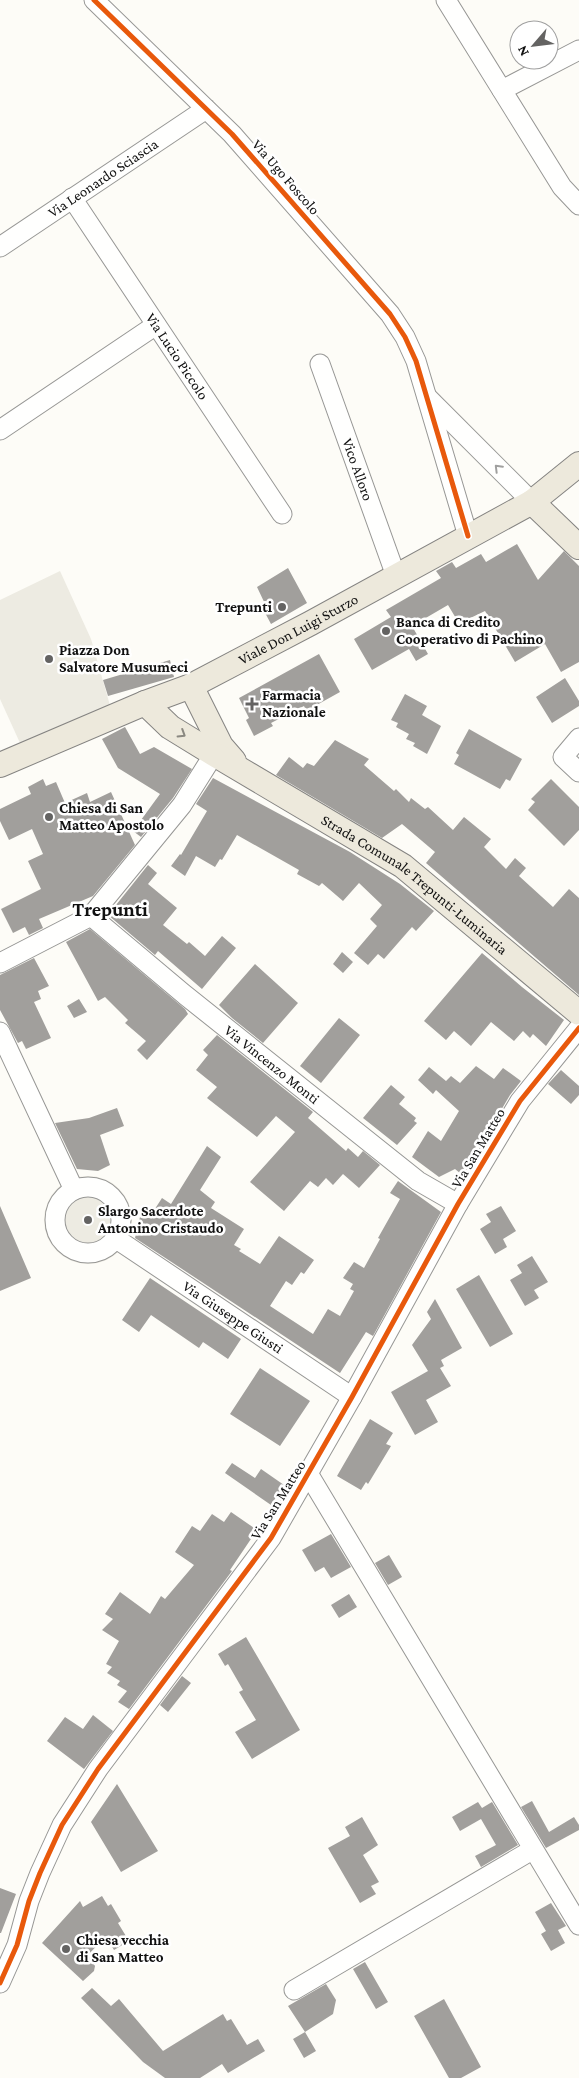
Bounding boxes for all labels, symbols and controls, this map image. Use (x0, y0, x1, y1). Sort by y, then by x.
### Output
north arrow (509, 20, 559, 70)
text: N (513, 43, 532, 59)
street label: Via Leonardo Sciascia (45, 135, 161, 221)
street label: Via Ugo Foscolo (248, 136, 323, 218)
street label: Via Lucio Piccolo (143, 310, 212, 403)
street label: Vico Alloro (339, 436, 376, 503)
one-way arrow (495, 465, 504, 474)
street label: Viale Don Luigi Sturzo (236, 591, 361, 668)
place label: Trepunti (215, 599, 273, 615)
marker: Trepunti (276, 601, 288, 613)
place label: Banca di Credito Cooperativo di Pachino (396, 614, 543, 647)
marker: Banca di Credito Cooperativo di Pachino (380, 625, 392, 637)
place label: Piazza Don Salvatore Musumeci (59, 642, 189, 675)
marker: Piazza Don Salvatore Musumeci (43, 653, 55, 665)
place label: Farmacia Nazionale (262, 687, 326, 720)
marker: Farmacia Nazionale (246, 698, 258, 710)
one-way arrow (176, 728, 185, 737)
place label: Chiesa di San Matteo Apostolo (59, 800, 164, 833)
marker: Chiesa di San Matteo Apostolo (43, 811, 55, 823)
street label: Strada Comunale Trepunti-Luminaria (319, 811, 511, 958)
district label: Trepunti (72, 898, 148, 920)
street label: Via Vincenzo Monti (221, 1022, 323, 1107)
street label: Via San Matteo (448, 1105, 508, 1191)
place label: Slargo Sacerdote Antonino Cristaudo (97, 1203, 224, 1236)
marker: Slargo Sacerdote Antonino Cristaudo (82, 1214, 94, 1226)
street label: Via Giuseppe Giusti (180, 1278, 286, 1356)
street label: Via San Matteo (247, 1458, 309, 1542)
place label: Chiesa vecchia di San Matteo (76, 1932, 170, 1965)
marker: Chiesa vecchia di San Matteo (60, 1943, 72, 1955)

